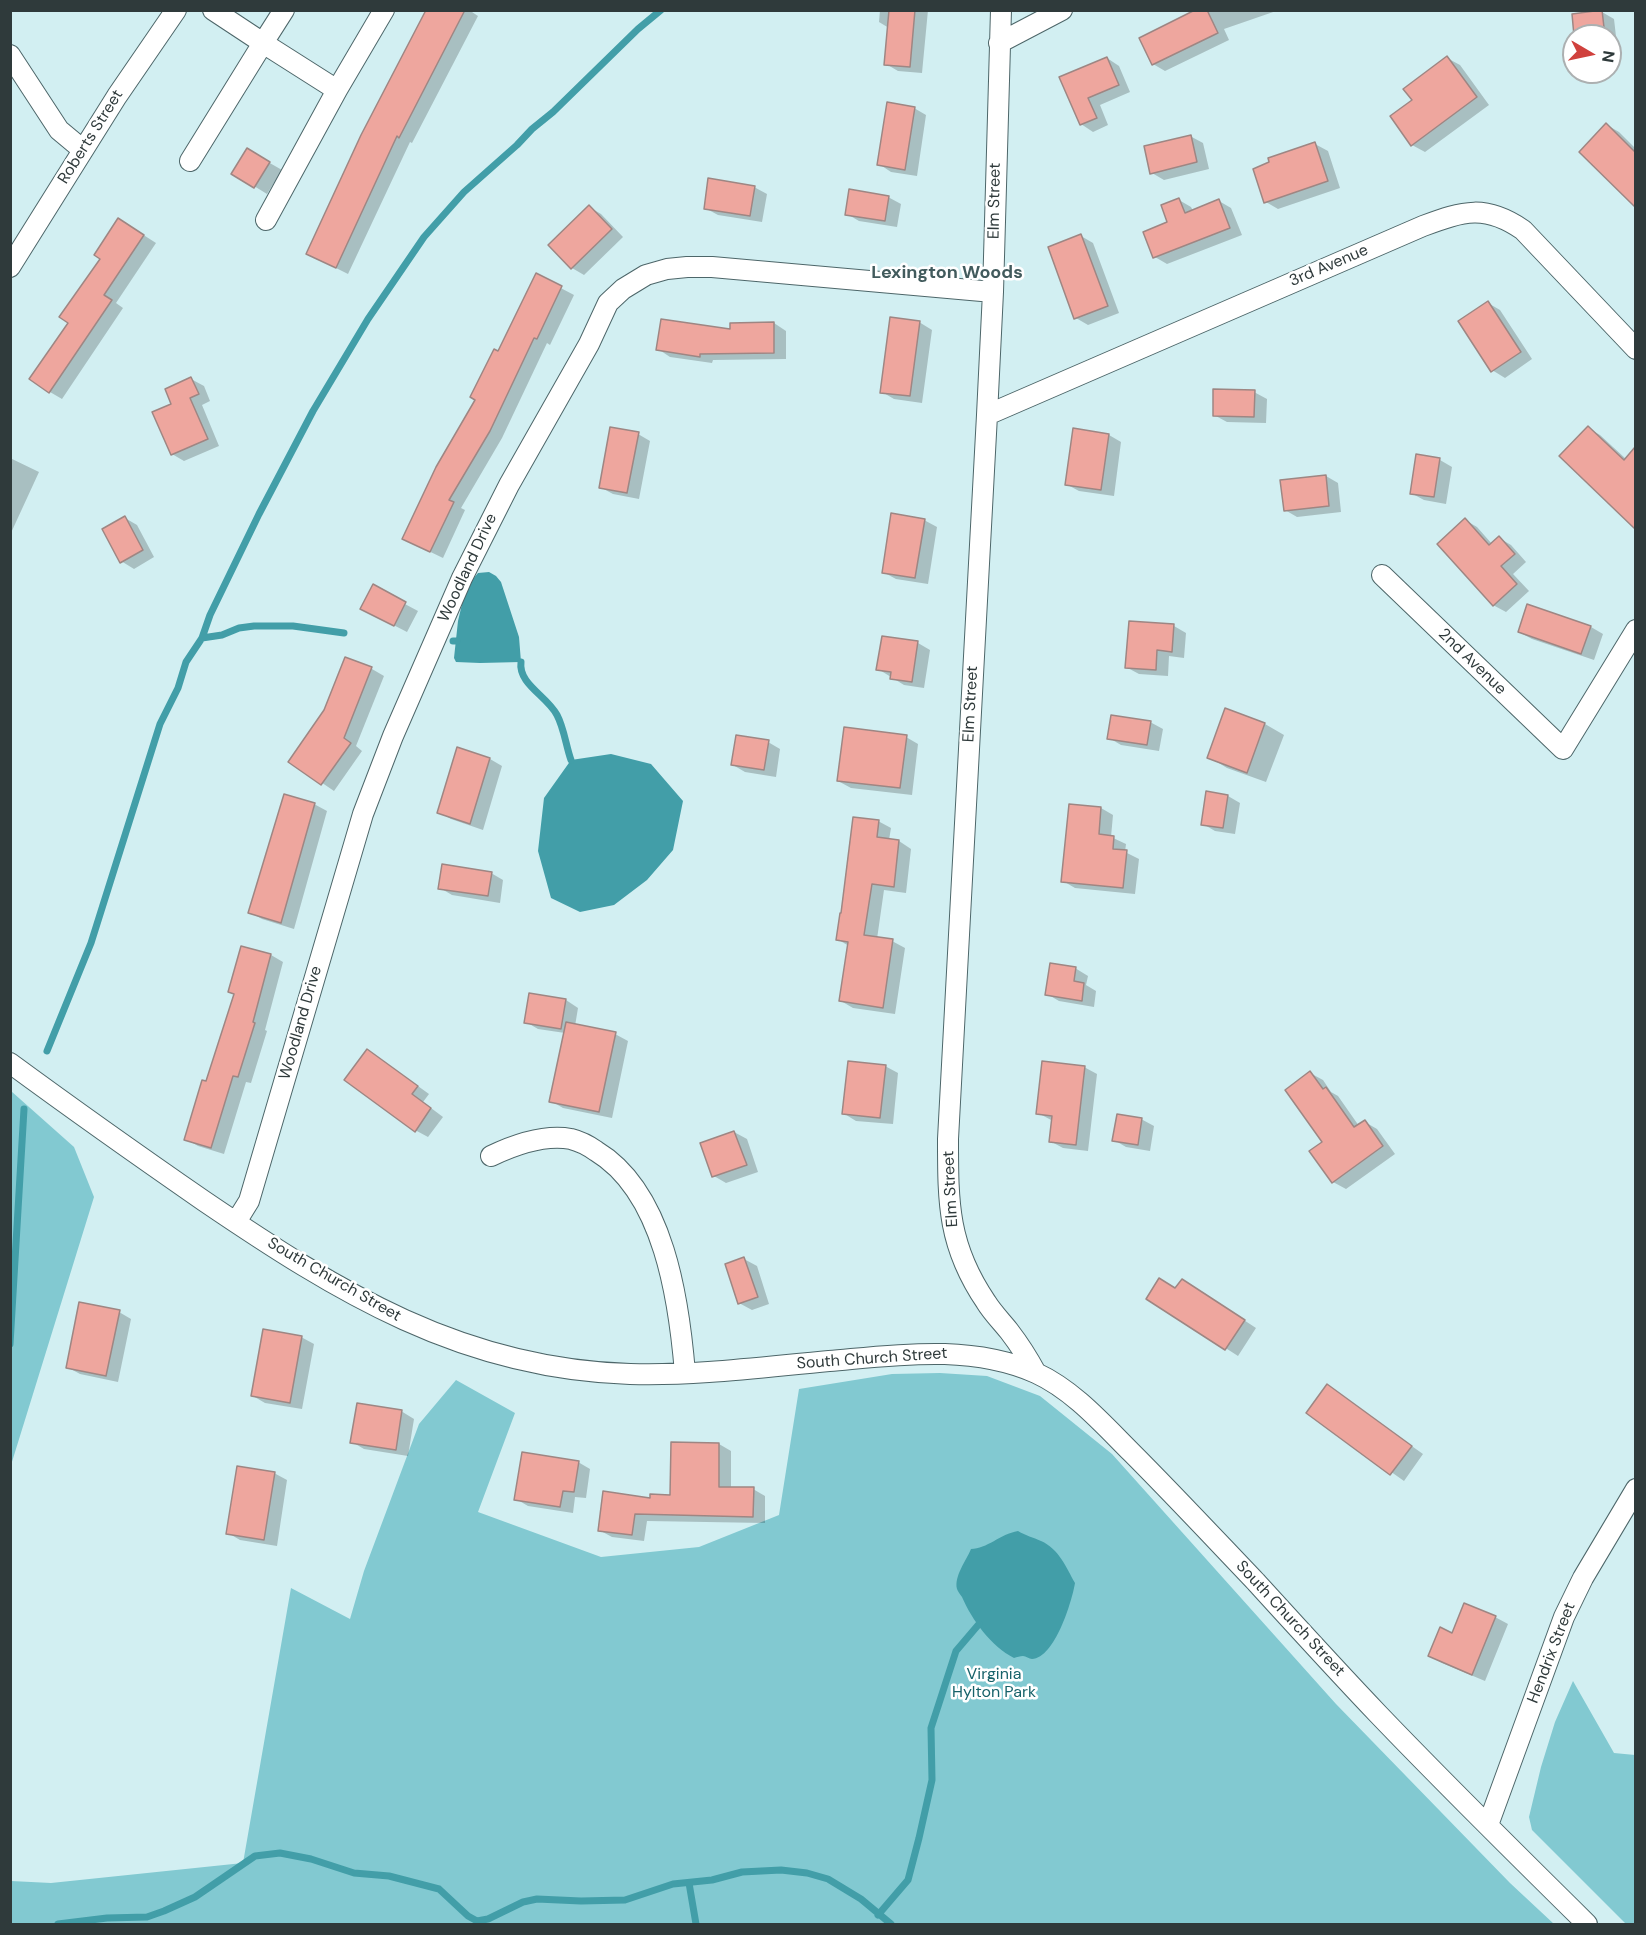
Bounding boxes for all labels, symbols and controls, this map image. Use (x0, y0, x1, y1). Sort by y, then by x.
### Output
north arrow (1562, 24, 1622, 84)
text: N (1597, 49, 1620, 64)
street label: Roberts Street (54, 86, 128, 188)
street label: Elm Street (985, 163, 1005, 239)
street label: 3rd Avenue (1287, 241, 1371, 291)
district label: Lexington Woods (871, 262, 1023, 284)
street label: Woodland Drive (435, 511, 501, 625)
street label: 2nd Avenue (1434, 625, 1510, 699)
street label: Elm Street (959, 665, 983, 743)
street label: Woodland Drive (276, 964, 326, 1082)
street label: Elm Street (939, 1150, 963, 1228)
street label: South Church Street (264, 1234, 404, 1326)
street label: South Church Street (796, 1344, 948, 1374)
street label: South Church Street (1231, 1557, 1349, 1681)
street label: Hendrix Street (1524, 1600, 1580, 1706)
park label: Virginia Hylton Park (952, 1665, 1036, 1703)

